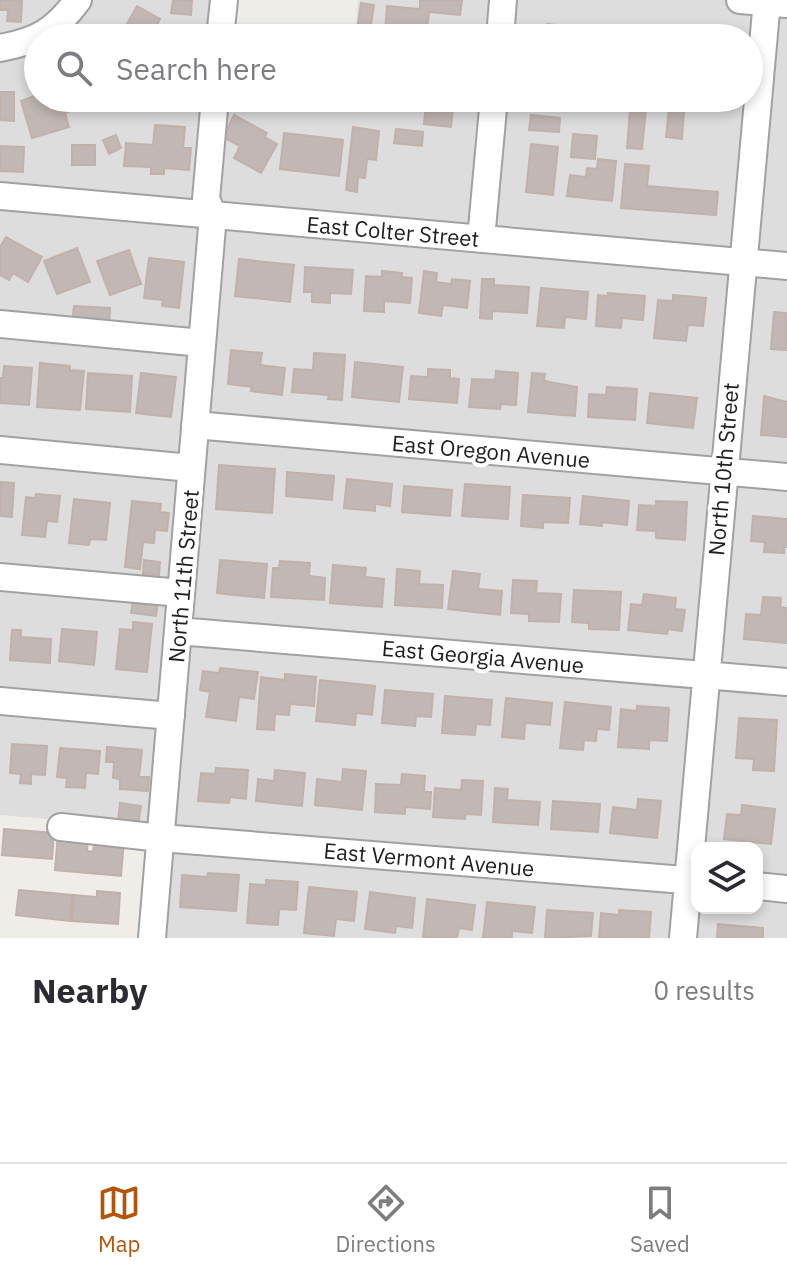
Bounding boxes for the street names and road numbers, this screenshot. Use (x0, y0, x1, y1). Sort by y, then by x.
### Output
street label: East Colter Street (305, 209, 481, 253)
street label: North 10th Street (701, 381, 745, 557)
street label: East Oregon Avenue (391, 428, 591, 474)
street label: North 11th Street (161, 488, 205, 664)
street label: East Georgia Avenue (381, 633, 585, 679)
street label: East Vermont Avenue (322, 835, 536, 883)

